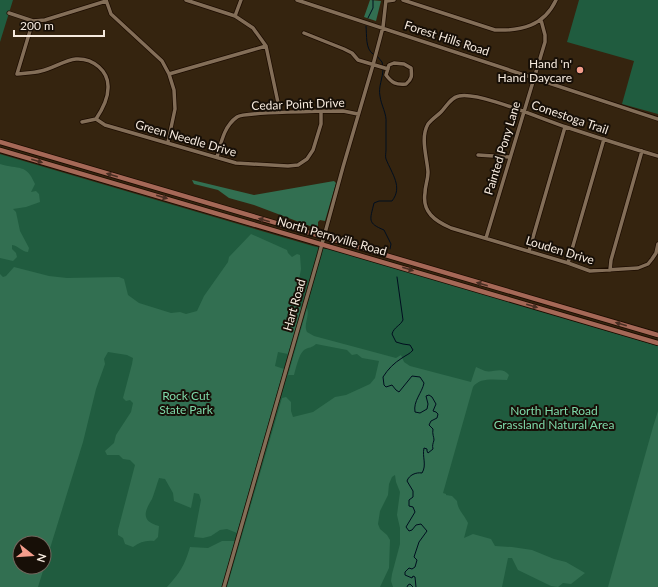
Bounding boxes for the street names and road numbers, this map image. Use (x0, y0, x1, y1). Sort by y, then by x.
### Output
street label: Forest Hills Road (403, 17, 491, 59)
street label: Cedar Point Drive (251, 95, 345, 113)
street label: Conestoga Trail (529, 97, 611, 137)
street label: Painted Pony Lane (481, 99, 523, 197)
street label: Green Needle Drive (134, 116, 238, 160)
street label: North Perryville Road (276, 213, 388, 259)
street label: Louden Drive (524, 232, 596, 268)
street label: Hart Road (279, 277, 309, 333)

